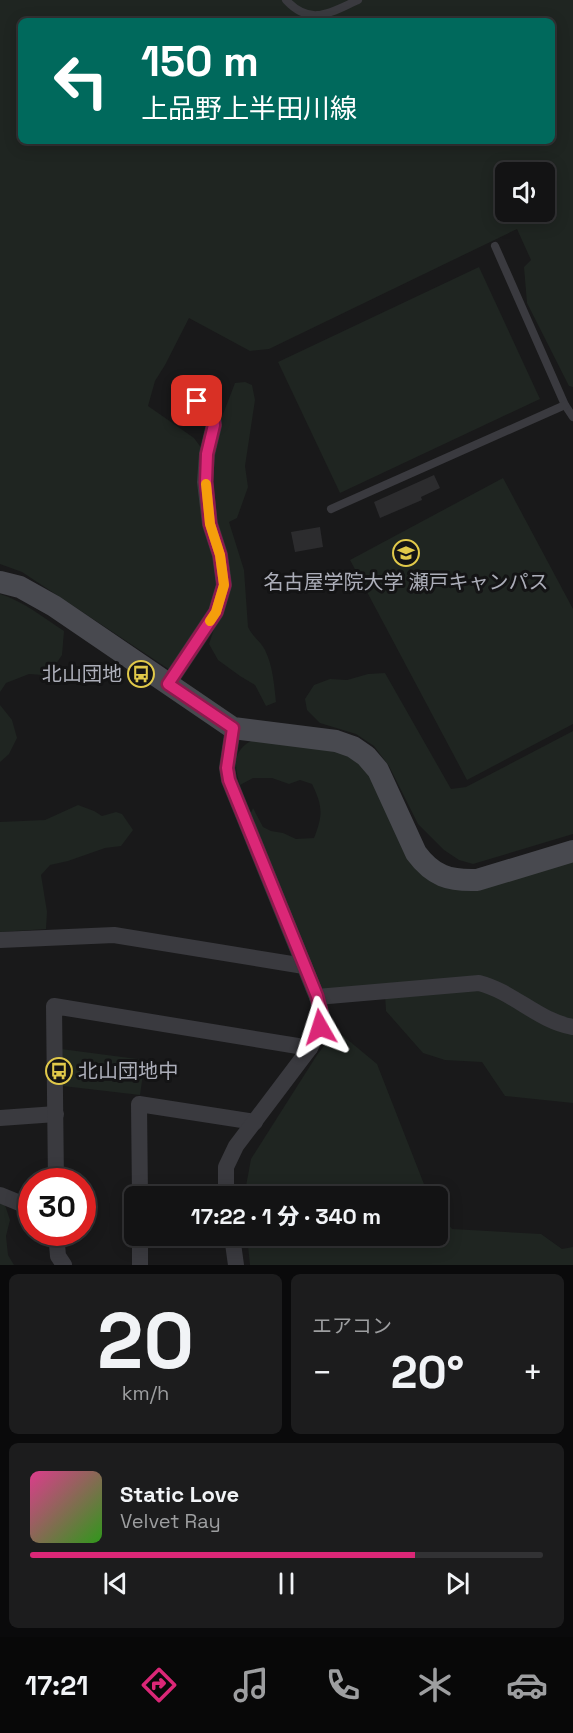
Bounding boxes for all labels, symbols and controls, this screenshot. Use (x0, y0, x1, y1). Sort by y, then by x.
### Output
text: 150 m (141, 35, 259, 88)
icon: left (42, 42, 120, 120)
text: 上品野上半田川線 (141, 91, 357, 126)
map controls (495, 162, 555, 222)
button: sound (495, 162, 555, 222)
pin (171, 375, 222, 426)
icon: arrive (180, 384, 213, 417)
school or university icon: 名古屋学院大学 瀬戸キャンパス (391, 538, 421, 568)
place label: 名古屋学院大学 瀬戸キャンパス (263, 569, 549, 595)
bus stop icon: 北山団地 (126, 659, 156, 689)
place label: 北山団地 (42, 661, 122, 687)
position arrow (288, 995, 352, 1059)
bus stop icon: 北山団地中 (44, 1056, 74, 1086)
place label: 北山団地中 (78, 1058, 178, 1084)
speed limit sign: 30 (18, 1168, 96, 1246)
text: 17:22 · 1 分 · 340 m (191, 1202, 381, 1230)
text: 20 (97, 1291, 194, 1391)
text: エアコン (312, 1313, 392, 1339)
text: 20° (391, 1344, 464, 1401)
text: − (312, 1352, 332, 1394)
text: + (523, 1352, 543, 1394)
text: km/h (122, 1380, 169, 1406)
text: Static Love (120, 1480, 239, 1508)
text: Velvet Ray (120, 1508, 221, 1534)
icon: previous (99, 1567, 132, 1600)
icon: pause (270, 1567, 303, 1600)
icon: next (441, 1567, 474, 1600)
icon: directions (138, 1664, 180, 1706)
icon: music (230, 1664, 272, 1706)
icon: phone (322, 1664, 364, 1706)
icon: climate (414, 1664, 456, 1706)
icon: car (506, 1664, 548, 1706)
text: 17:21 (25, 1668, 88, 1703)

